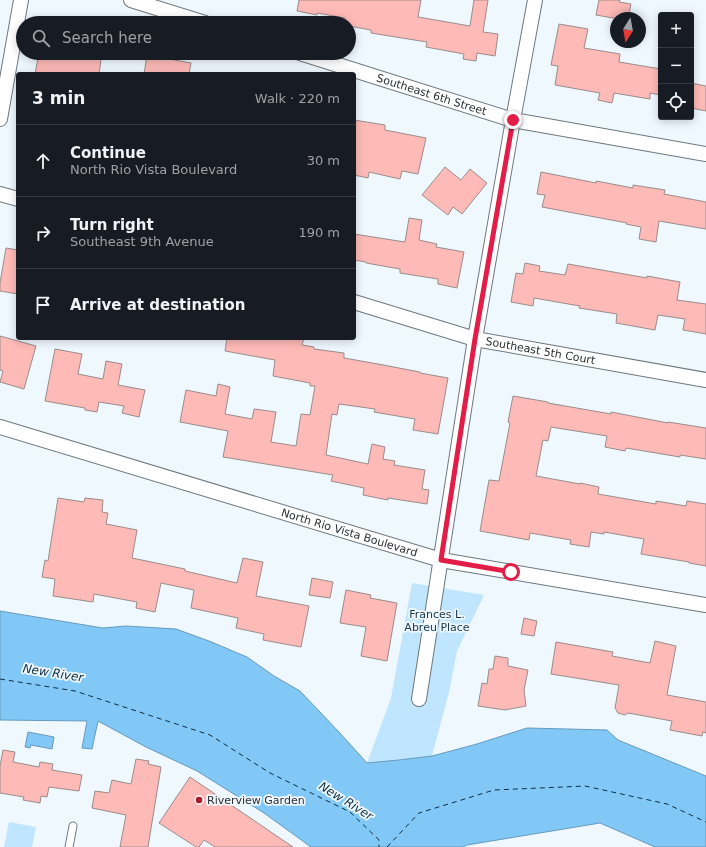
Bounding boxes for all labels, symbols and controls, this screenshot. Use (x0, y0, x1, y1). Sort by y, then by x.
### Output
north arrow (610, 12, 646, 48)
map controls (658, 12, 694, 120)
button: + (658, 12, 694, 48)
search box (16, 16, 356, 60)
icon: search (30, 27, 52, 49)
text: Search here (62, 29, 152, 47)
button: − (658, 48, 694, 84)
street label: Southeast 6th Street (375, 72, 489, 118)
button: locate (658, 84, 694, 120)
text: 3 min (32, 88, 85, 108)
text: Walk · 220 m (255, 91, 340, 106)
route end (504, 111, 522, 129)
text: Continue (70, 144, 146, 162)
icon: ahead (32, 150, 54, 172)
text: 30 m (307, 153, 340, 168)
text: North Rio Vista Boulevard (70, 162, 237, 177)
text: Turn right (70, 216, 154, 234)
icon: right (32, 222, 54, 244)
text: 190 m (298, 225, 340, 240)
text: Southeast 9th Avenue (70, 234, 214, 249)
icon: arrive (32, 294, 54, 316)
text: Arrive at destination (70, 296, 245, 314)
street label: Southeast 5th Court (484, 335, 597, 367)
street label: North Rio Vista Boulevard (280, 506, 419, 560)
route start (502, 563, 520, 581)
park label: Frances L. Abreu Place (404, 608, 470, 634)
water label: New River (22, 661, 85, 685)
water label: New River (316, 779, 377, 824)
place label: Riverview Garden (207, 794, 305, 807)
marker: Riverview Garden (194, 795, 204, 805)

